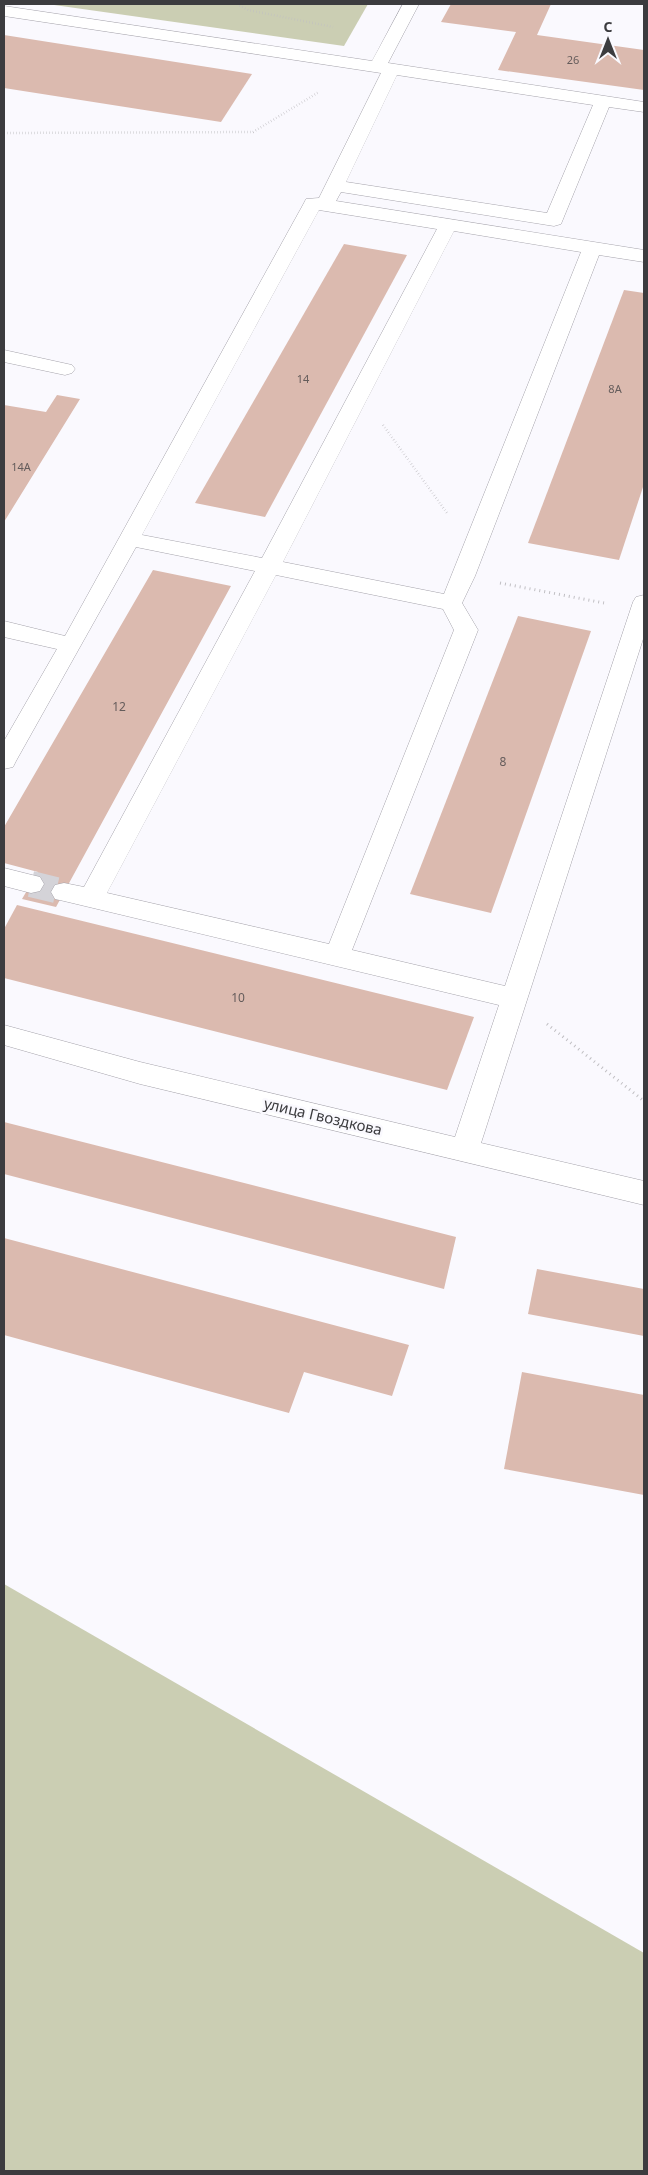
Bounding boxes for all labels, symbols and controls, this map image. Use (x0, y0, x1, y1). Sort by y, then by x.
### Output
north arrow (583, 15, 633, 65)
text: С (603, 17, 613, 36)
house number: 26 (567, 52, 579, 67)
house number: 14 (297, 371, 310, 386)
house number: 8А (608, 381, 623, 396)
house number: 14А (11, 459, 32, 474)
house number: 12 (112, 698, 126, 715)
house number: 8 (500, 753, 507, 770)
house number: 10 (231, 989, 245, 1006)
street label: улица Гвоздкова (262, 1093, 384, 1139)

